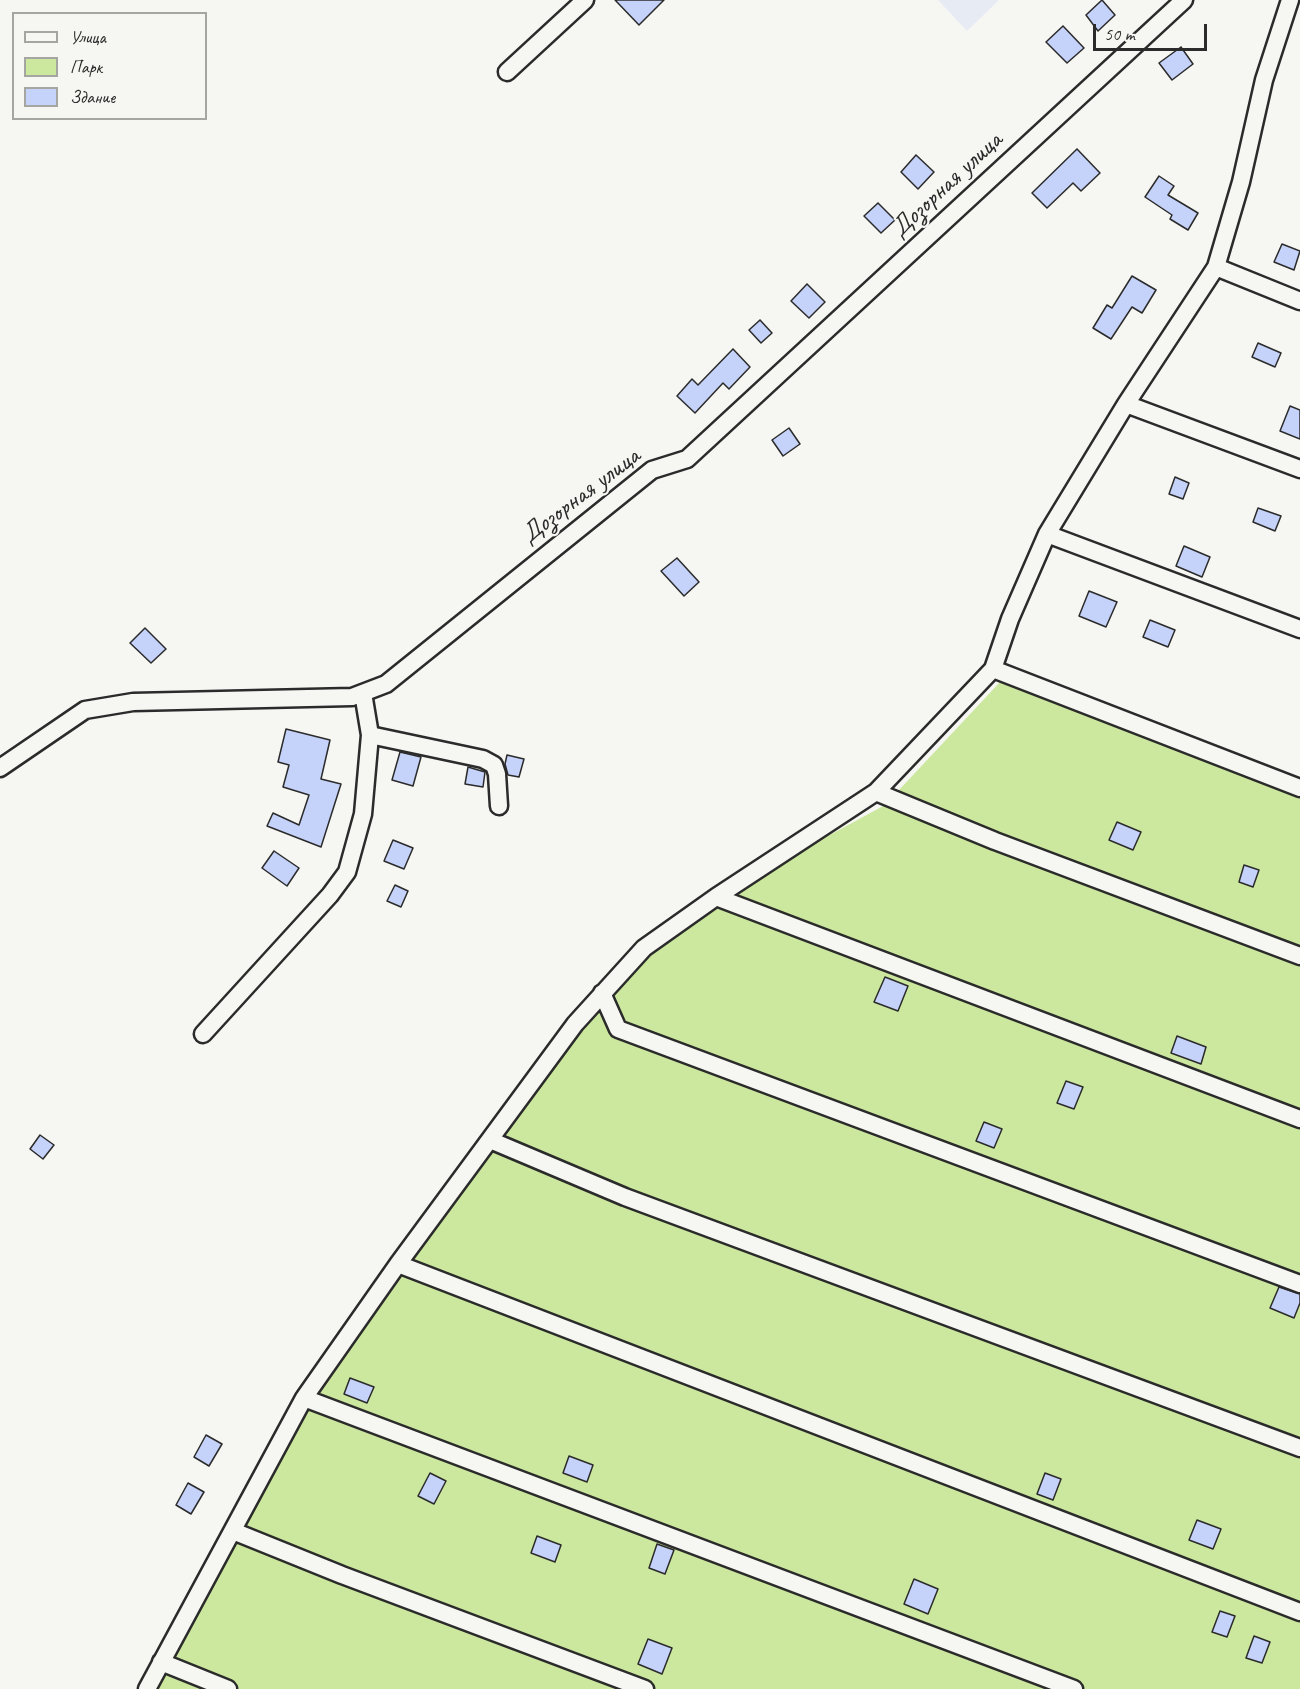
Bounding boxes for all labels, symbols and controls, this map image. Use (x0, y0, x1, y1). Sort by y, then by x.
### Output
legend (12, 12, 207, 120)
scale bar (1096, 12, 1210, 50)
text: 50 m (1104, 23, 1135, 45)
text: Улица (70, 26, 106, 48)
text: Парк (70, 56, 102, 78)
text: Здание (70, 86, 115, 108)
street label: Дозорная улица (885, 126, 1009, 244)
street label: Дозорная улица (515, 441, 647, 551)

